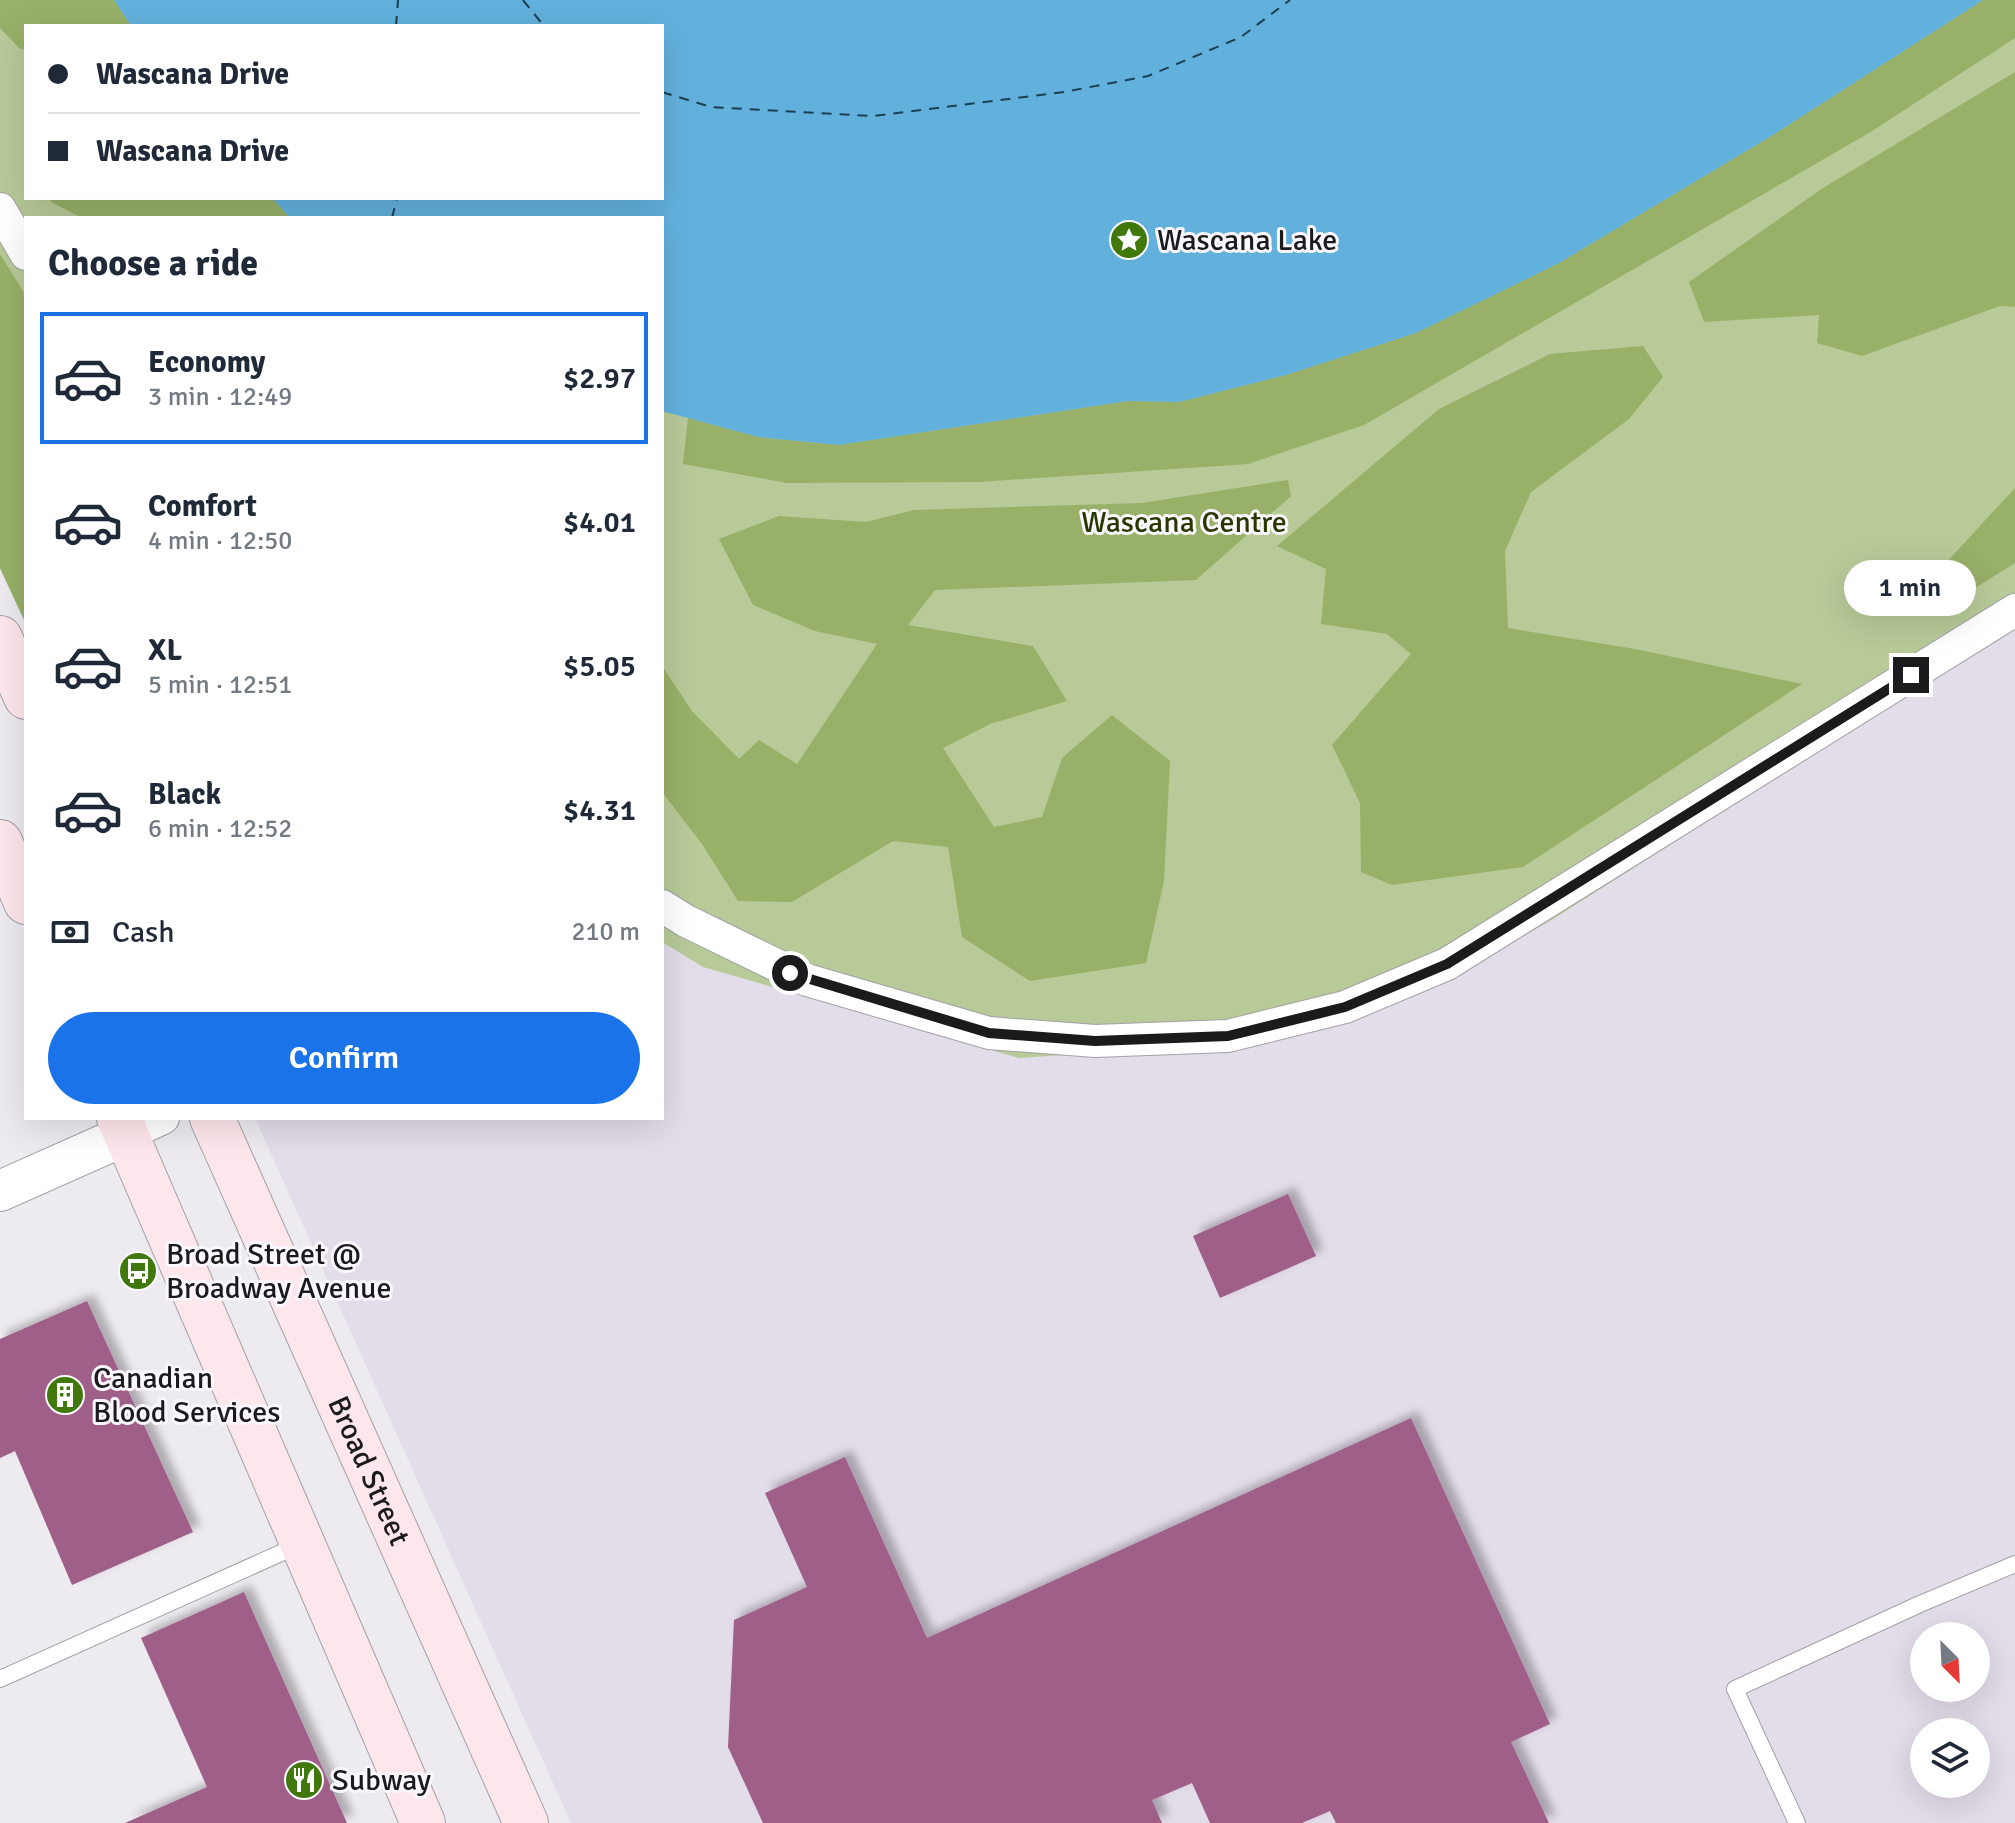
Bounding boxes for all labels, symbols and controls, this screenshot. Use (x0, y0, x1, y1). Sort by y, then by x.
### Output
text: Wascana Drive (96, 56, 289, 93)
text: Wascana Drive (96, 133, 289, 170)
place icon: Wascana Lake (1108, 219, 1150, 261)
place label: Wascana Lake (1157, 222, 1337, 259)
text: Choose a ride (48, 241, 258, 286)
icon: car (52, 342, 124, 414)
text: Economy (148, 344, 265, 381)
text: $2.97 (563, 360, 636, 397)
text: 3 min · 12:49 (148, 381, 292, 413)
icon: car (52, 486, 124, 558)
text: Comfort (148, 488, 257, 525)
text: $4.01 (563, 504, 636, 541)
park label: Wascana Centre (1081, 504, 1287, 541)
text: 4 min · 12:50 (148, 525, 292, 557)
callout: 1 min (1845, 559, 1977, 615)
text: 1 min (1879, 572, 1941, 604)
icon: car (52, 630, 124, 702)
text: XL (148, 632, 182, 669)
text: $5.05 (563, 648, 636, 685)
route end (1893, 657, 1929, 693)
text: 5 min · 12:51 (148, 669, 292, 701)
icon: car (52, 774, 124, 846)
text: Black (148, 776, 221, 813)
text: $4.31 (563, 792, 636, 829)
text: 6 min · 12:52 (148, 813, 292, 845)
icon: cash (48, 910, 92, 954)
text: Cash (112, 914, 175, 951)
text: 210 m (571, 916, 640, 948)
route start (772, 955, 808, 991)
button: Confirm (48, 1012, 640, 1104)
place label: Broad Street @ Broadway Avenue (166, 1236, 391, 1307)
bus stop icon: Broad Street @ Broadway Avenue (117, 1250, 159, 1292)
place label: Canadian Blood Services (93, 1360, 280, 1431)
building icon: Canadian Blood Services (44, 1374, 86, 1416)
street label: Broad Street (319, 1390, 418, 1551)
north arrow (1910, 1622, 1990, 1702)
map controls (1910, 1622, 1990, 1798)
button: layers (1910, 1718, 1990, 1798)
restaurant icon: Subway (283, 1759, 325, 1801)
place label: Subway (332, 1762, 431, 1799)

